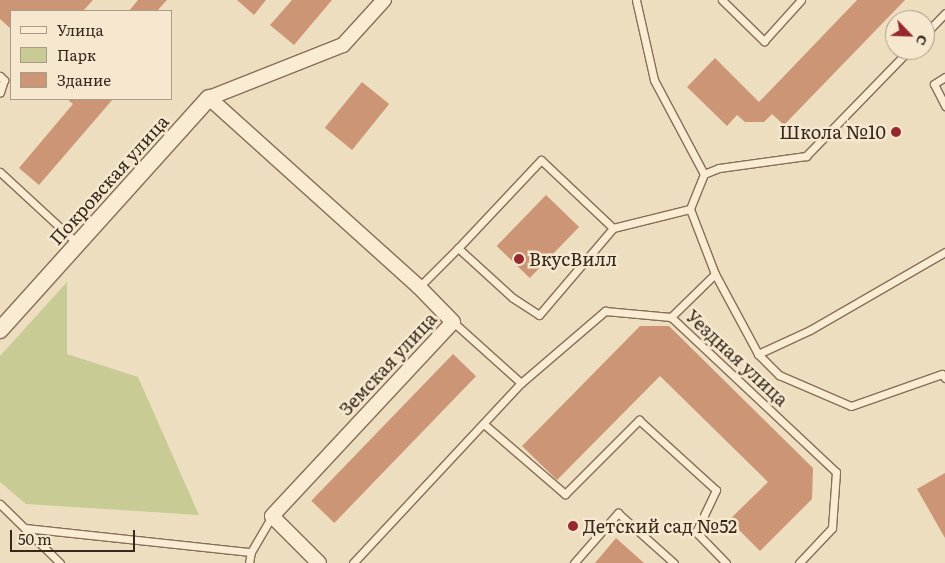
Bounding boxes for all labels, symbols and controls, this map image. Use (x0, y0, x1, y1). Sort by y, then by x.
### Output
legend (10, 10, 172, 100)
north arrow (885, 10, 935, 60)
text: Улица (57, 18, 104, 41)
text: С (912, 32, 934, 49)
text: Парк (57, 43, 96, 66)
text: Здание (57, 68, 111, 91)
street label: Покровская улица (45, 111, 173, 249)
place label: Школа №10 (779, 121, 886, 143)
marker: Школа №10 (890, 126, 902, 138)
place label: ВкусВилл (529, 248, 617, 270)
marker: ВкусВилл (513, 253, 525, 265)
street label: Уездная улица (682, 305, 792, 411)
street label: Земская улица (335, 308, 441, 420)
place label: Детский сад №52 (583, 515, 737, 537)
scale bar (12, 520, 138, 552)
marker: Детский сад №52 (567, 520, 579, 532)
text: 50 m (18, 527, 52, 550)

